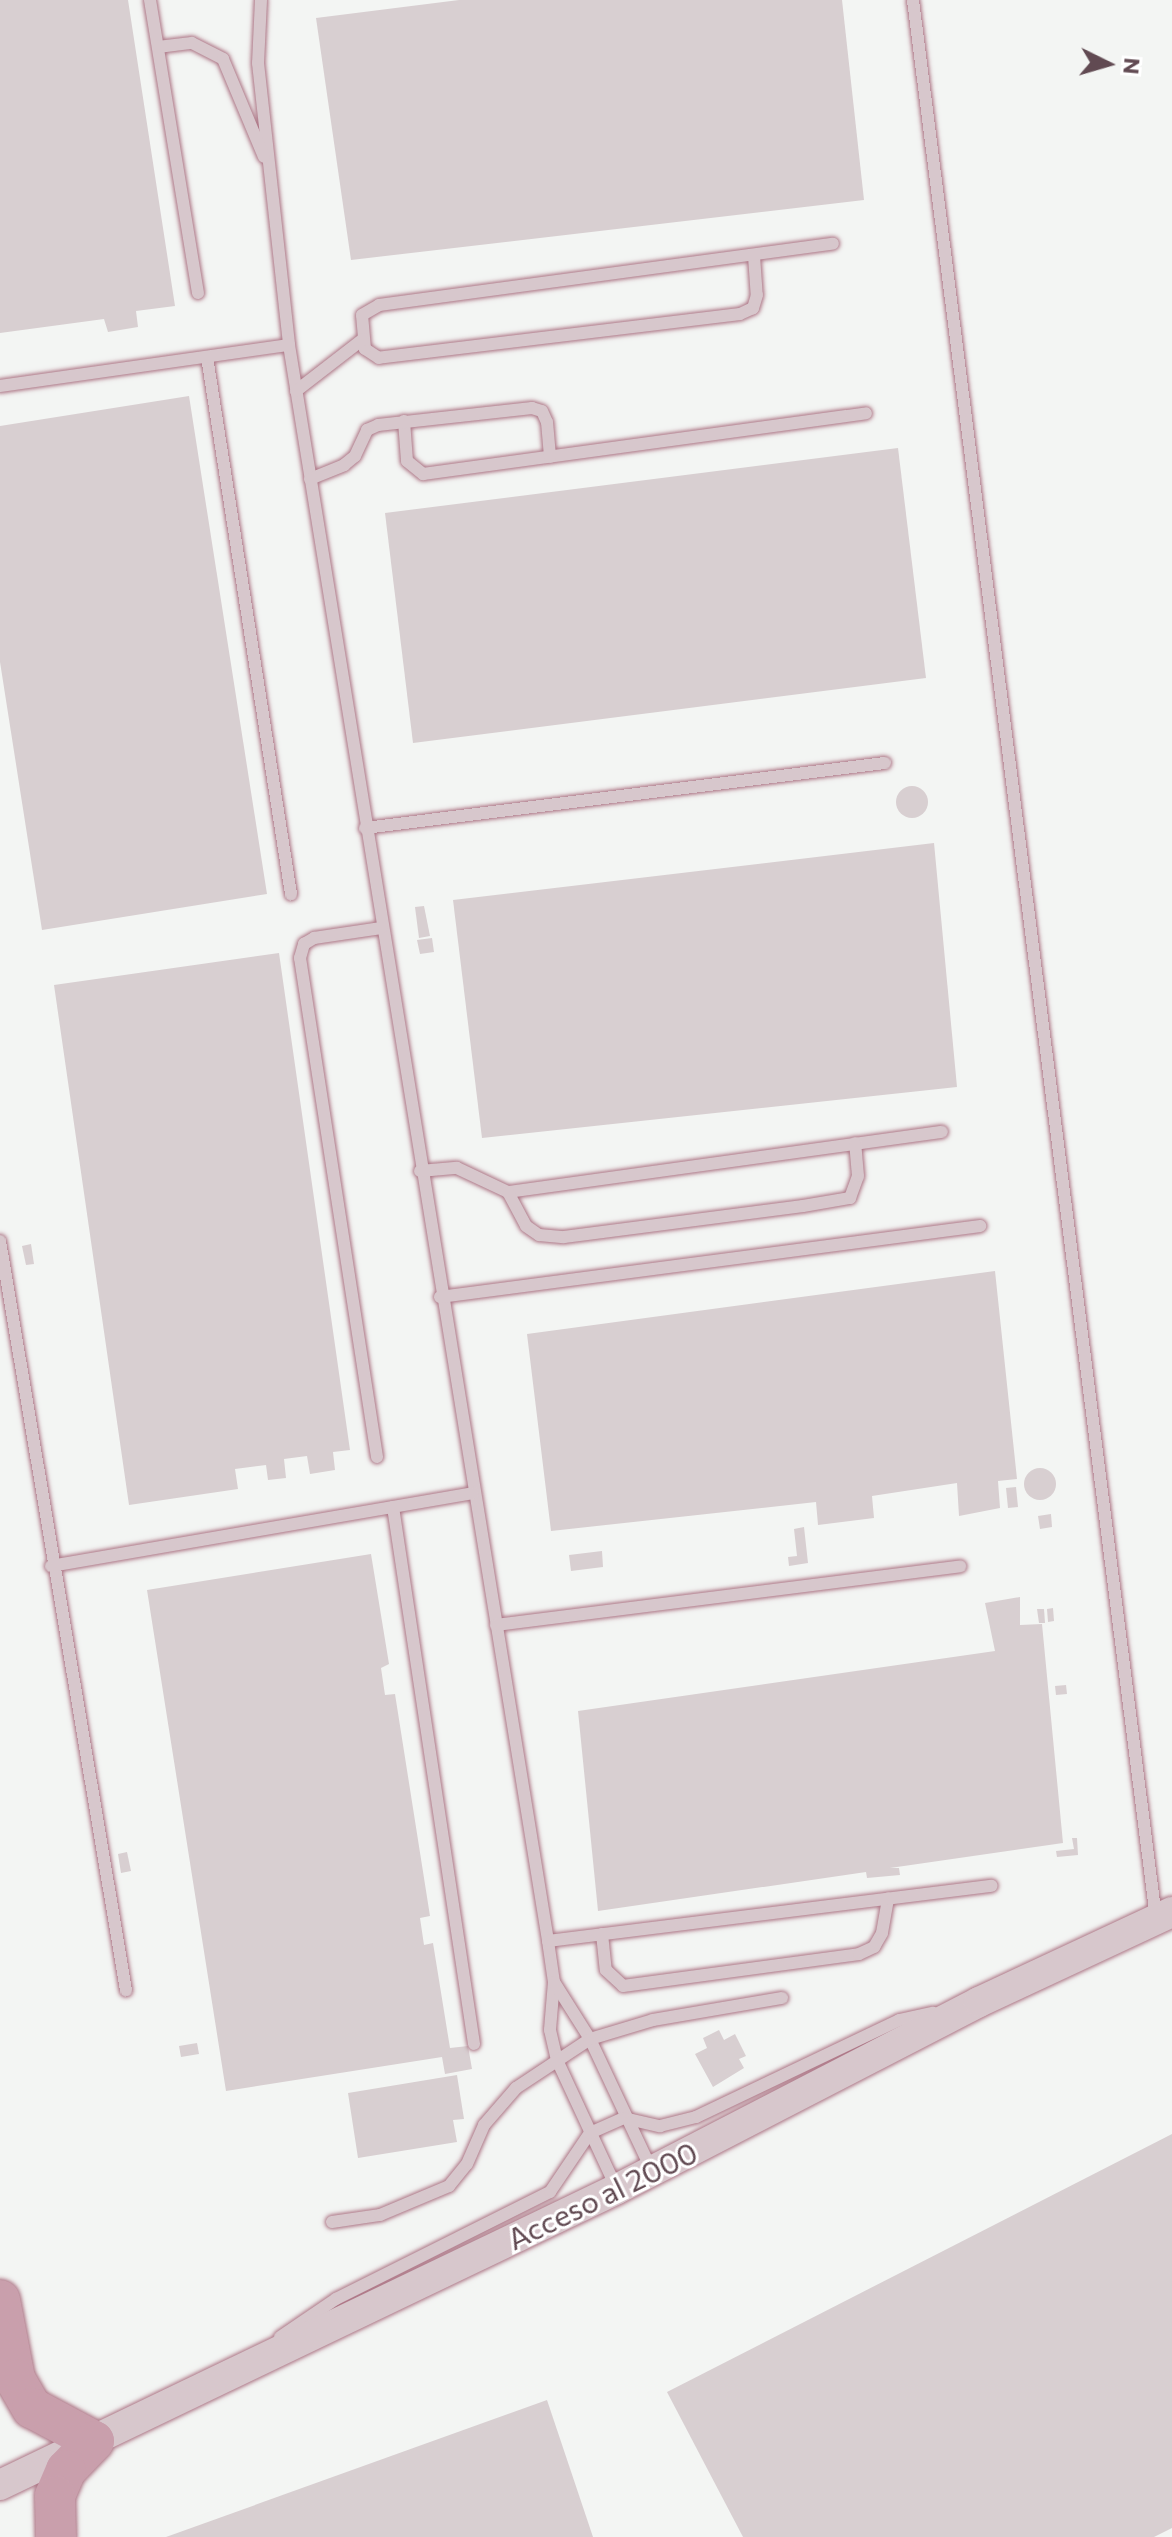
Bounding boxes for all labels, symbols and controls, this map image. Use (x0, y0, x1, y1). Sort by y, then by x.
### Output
north arrow (1068, 24, 1148, 104)
text: N (1118, 57, 1147, 76)
street label: Acceso al 2000 (501, 2133, 703, 2257)

